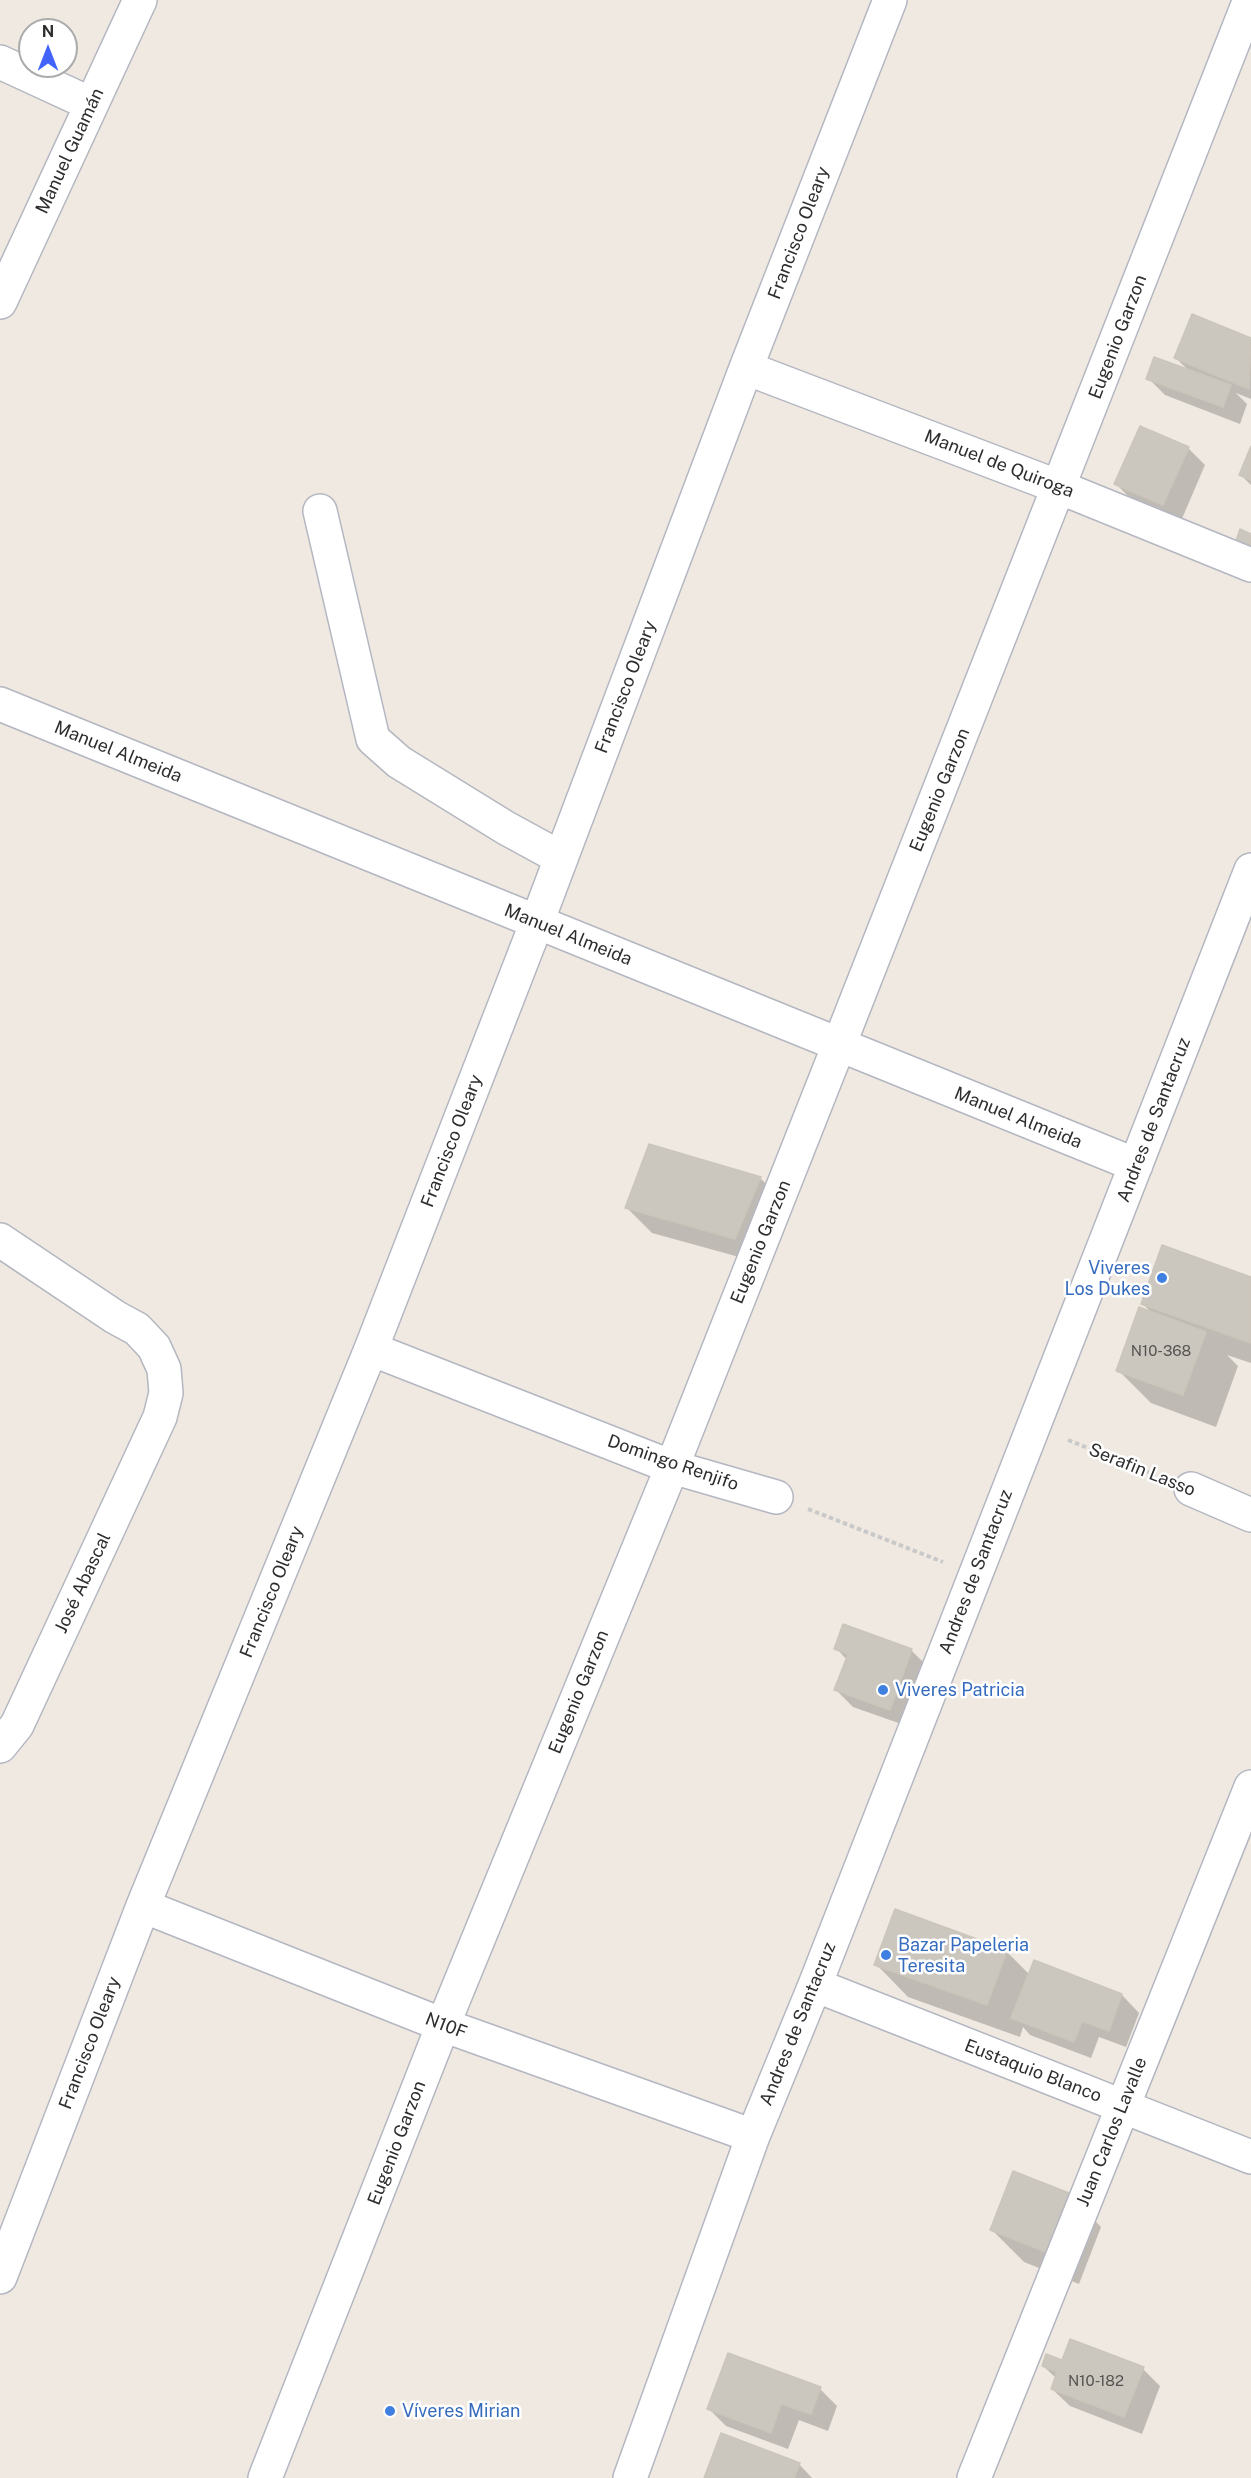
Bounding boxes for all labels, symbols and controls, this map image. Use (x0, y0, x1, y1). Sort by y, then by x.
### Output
north arrow (18, 18, 78, 78)
text: N (42, 22, 54, 41)
street label: Manuel Guamán (31, 85, 109, 217)
street label: Francisco Oleary (764, 164, 834, 302)
street label: Eugenio Garzon (1084, 272, 1152, 402)
street label: Manuel de Quiroga (921, 426, 1077, 502)
street label: Francisco Oleary (591, 618, 661, 756)
street label: Manuel Almeida (51, 717, 185, 787)
street label: Eugenio Garzon (905, 725, 975, 855)
street label: Manuel Almeida (501, 900, 635, 970)
street label: Andres de Santacruz (1113, 1035, 1195, 1205)
street label: Francisco Oleary (417, 1072, 487, 1210)
street label: Manuel Almeida (951, 1083, 1085, 1153)
street label: Eugenio Garzon (726, 1177, 796, 1307)
place label: Viveres Los Dukes (1064, 1257, 1150, 1300)
marker: Viveres Los Dukes (1155, 1271, 1169, 1285)
house number: N10-368 (1131, 1342, 1191, 1360)
street label: Domingo Renjifo (604, 1430, 742, 1496)
street label: Serafin Lasso (1085, 1439, 1199, 1501)
street label: Andres de Santacruz (935, 1487, 1017, 1657)
street label: Francisco Oleary (236, 1523, 308, 1661)
street label: José Abascal (50, 1529, 116, 1637)
street label: Eugenio Garzon (544, 1627, 614, 1757)
place label: Viveres Patricia (895, 1679, 1025, 1701)
marker: Viveres Patricia (876, 1683, 890, 1697)
place label: Bazar Papeleria Teresita (898, 1934, 1029, 1976)
street label: Andres de Santacruz (755, 1939, 841, 2109)
marker: Bazar Papeleria Teresita (879, 1948, 893, 1962)
street label: Francisco Oleary (55, 1974, 125, 2112)
street label: N10F (422, 2008, 470, 2044)
street label: Eustaquio Blanco (961, 2035, 1105, 2107)
street label: Juan Carlos Lavalle (1072, 2054, 1152, 2210)
street label: Eugenio Garzon (363, 2078, 431, 2208)
house number: N10-182 (1068, 2372, 1124, 2390)
place label: Víveres Mirian (402, 2400, 520, 2422)
marker: Víveres Mirian (383, 2404, 397, 2418)

